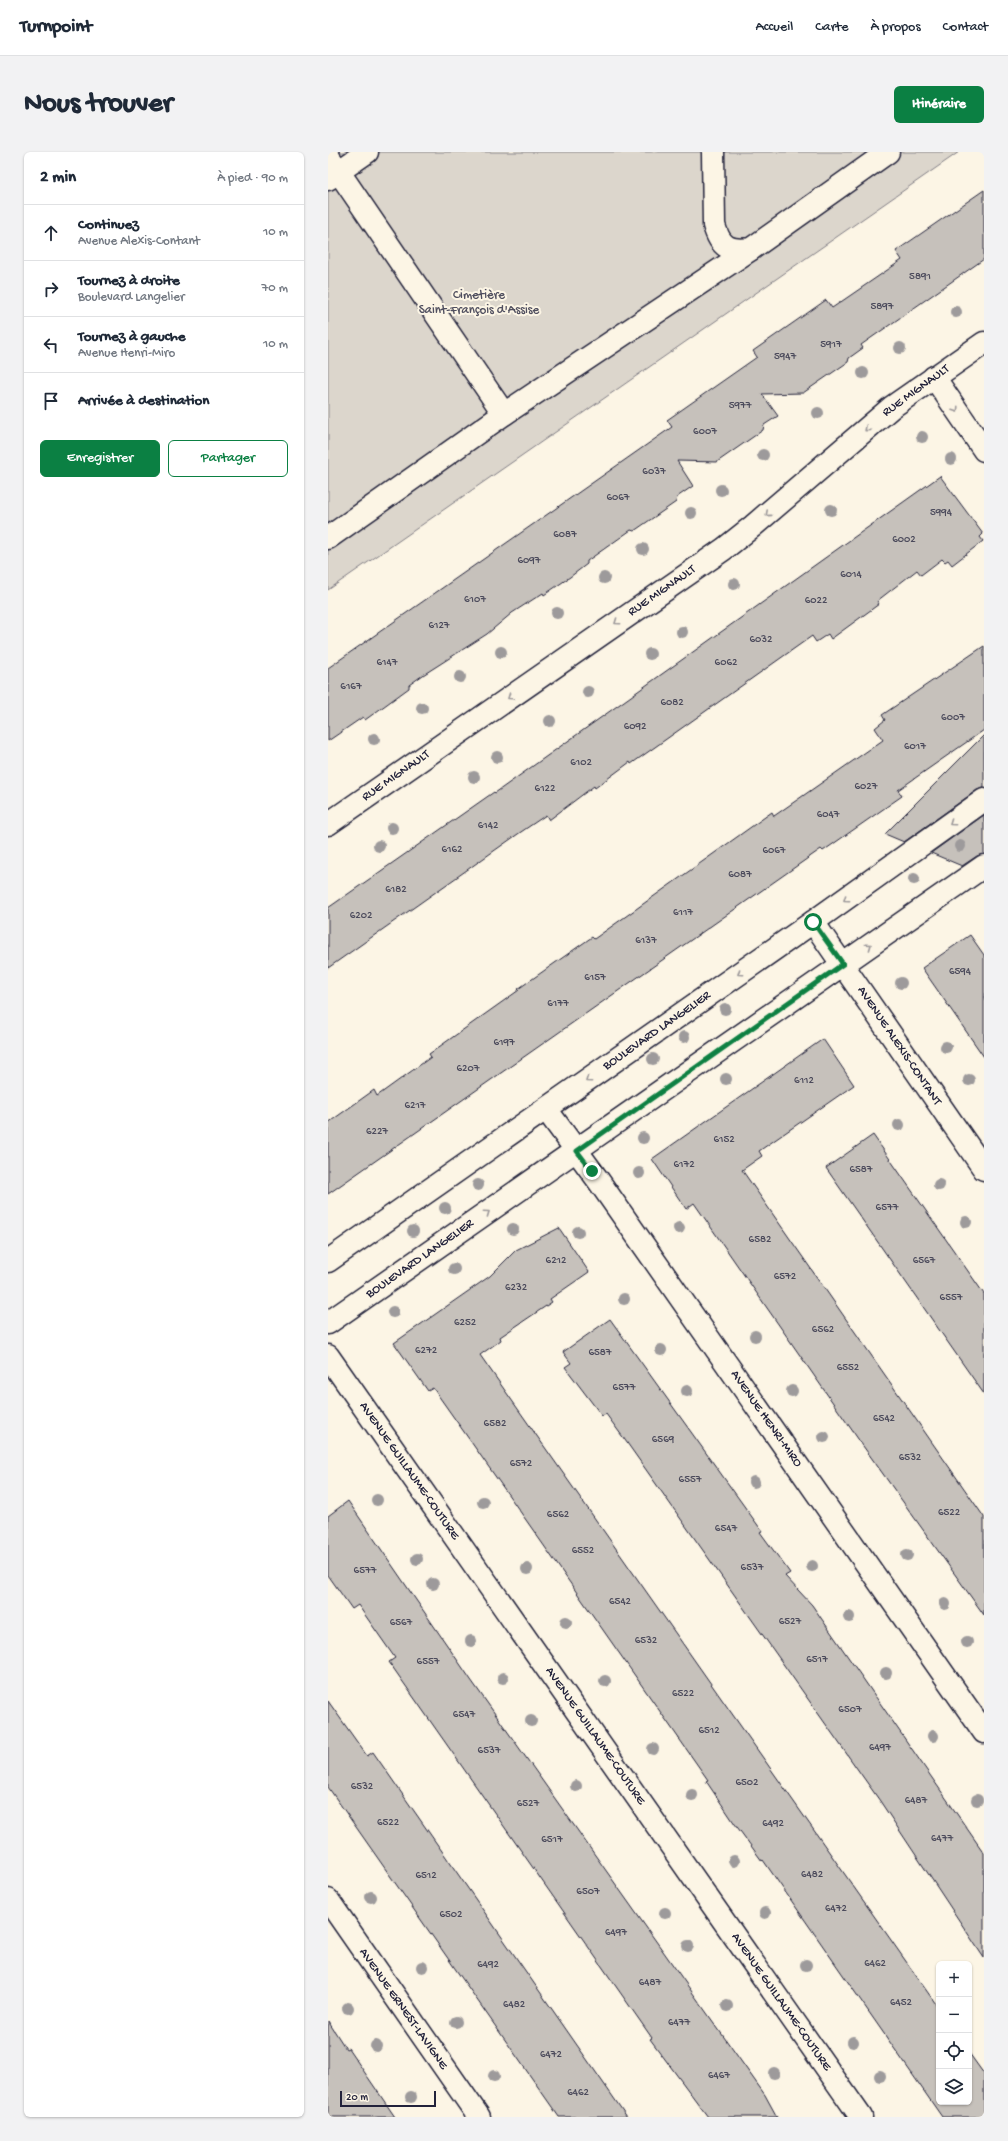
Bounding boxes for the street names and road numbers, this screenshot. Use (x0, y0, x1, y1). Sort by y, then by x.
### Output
street label: RUE MIGNAULT (880, 361, 953, 420)
street label: RUE MIGNAULT (625, 562, 700, 620)
street label: RUE MIGNAULT (359, 747, 434, 805)
street label: AVENUE ALEXIS-CONTANT (854, 984, 945, 1109)
street label: BOULEVARD LANGELIER (599, 987, 715, 1074)
street label: BOULEVARD LANGELIER (362, 1215, 478, 1302)
street label: AVENUE HENRI-MIRO (727, 1368, 805, 1471)
street label: AVENUE GUILLAUME-COUTURE (356, 1399, 463, 1543)
street label: AVENUE GUILLAUME-COUTURE (542, 1664, 649, 1808)
street label: AVENUE GUILLAUME-COUTURE (728, 1930, 835, 2074)
street label: AVENUE ERNEST-LAVIGNE (355, 1946, 451, 2073)

